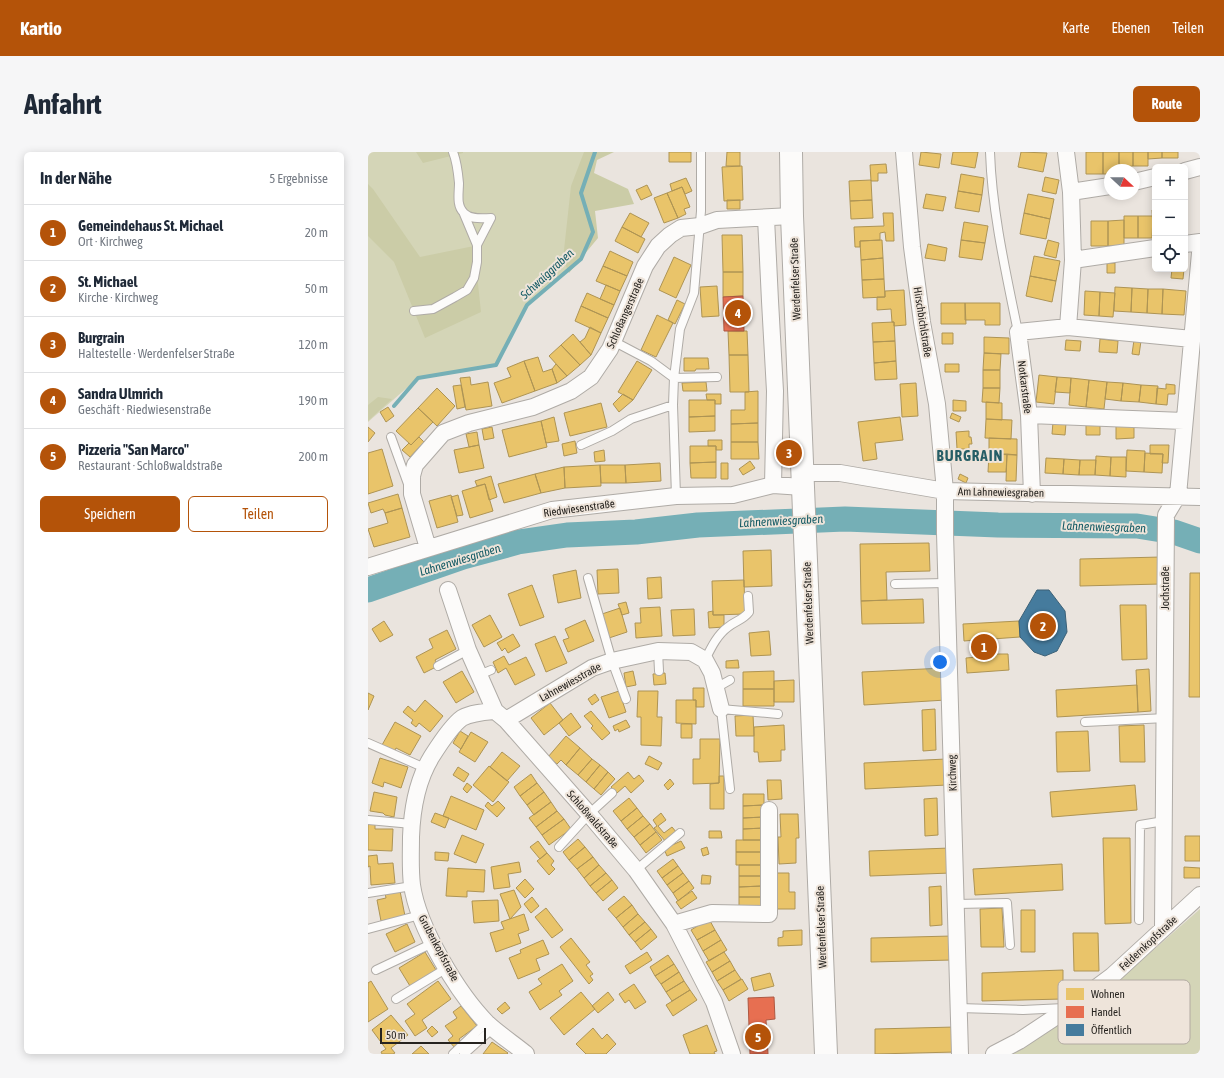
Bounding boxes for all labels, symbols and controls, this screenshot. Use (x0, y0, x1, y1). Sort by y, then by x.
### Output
text: Kartio (20, 17, 62, 39)
text: Karte (1062, 20, 1089, 36)
text: Ebenen (1111, 20, 1150, 36)
text: Teilen (1172, 20, 1204, 36)
button: Route (1133, 86, 1200, 122)
text: Anfahrt (24, 88, 102, 120)
north arrow (1104, 164, 1140, 200)
map controls (1152, 164, 1188, 272)
button: + (1152, 164, 1188, 200)
text: In der Nähe (40, 168, 112, 188)
text: 5 Ergebnisse (269, 171, 328, 186)
button: − (1152, 200, 1188, 236)
text: Gemeindehaus St. Michael (78, 217, 223, 234)
text: 1 (50, 225, 56, 240)
text: 20 m (305, 225, 328, 240)
text: Ort · Kirchweg (78, 234, 143, 249)
button: locate (1152, 236, 1188, 272)
street label: Werdenfelser Straße (788, 238, 802, 320)
water label: Schwaiggraben (517, 246, 577, 303)
text: St. Michael (78, 273, 137, 290)
street label: Schloßangerstraße (604, 276, 646, 350)
text: 2 (50, 281, 56, 296)
text: 50 m (305, 281, 328, 296)
street label: Hirschbichlstraße (912, 286, 934, 358)
text: Kirche · Kirchweg (78, 290, 158, 305)
pin: 4 (725, 298, 751, 328)
text: Burgrain (78, 329, 125, 346)
text: 3 (50, 337, 56, 352)
text: 120 m (299, 337, 328, 352)
text: Haltestelle · Werdenfelser Straße (78, 346, 235, 361)
street label: Notkarstraße (1016, 360, 1034, 414)
text: Sandra Ulmrich (78, 385, 163, 402)
text: 4 (50, 393, 56, 408)
text: 190 m (299, 393, 328, 408)
text: Geschäft · Riedwiesenstraße (78, 402, 211, 417)
pin: 3 (776, 438, 802, 468)
text: Pizzeria "San Marco" (78, 441, 189, 458)
district label: BURGRAIN (937, 447, 1003, 464)
text: 5 (50, 449, 56, 464)
text: 200 m (299, 449, 328, 464)
text: Restaurant · Schloßwaldstraße (78, 458, 222, 473)
street label: Am Lahnewiesgraben (958, 485, 1044, 499)
button: Speichern (40, 496, 180, 532)
button: Teilen (188, 496, 328, 532)
street label: Riedwiesenstraße (543, 497, 615, 519)
water label: Lahnenwiesgraben (739, 512, 824, 530)
water label: Lahnenwiesgraben (1062, 519, 1146, 535)
water label: Lahnenwiesgraben (418, 541, 502, 579)
street label: Werdenfelser Straße (801, 562, 815, 644)
street label: Jochstraße (1159, 566, 1171, 610)
pin: 2 (1030, 611, 1056, 641)
pin: 1 (971, 632, 997, 662)
your location (930, 652, 950, 672)
street label: Lahnewiesstraße (537, 660, 603, 704)
street label: Kirchweg (945, 754, 959, 792)
street label: Schloßwaldstraße (565, 788, 621, 850)
street label: Werdenfelser Straße (814, 886, 828, 968)
street label: Grubenkopfstraße (416, 913, 462, 983)
street label: Feldernkopfstraße (1117, 913, 1179, 973)
legend (1058, 980, 1190, 1044)
text: Wohnen (1091, 988, 1125, 1000)
text: Handel (1091, 1006, 1121, 1018)
pin: 5 (745, 1022, 771, 1052)
text: Öffentlich (1091, 1024, 1132, 1036)
scale bar (380, 1026, 486, 1045)
text: 50 m (386, 1029, 406, 1041)

